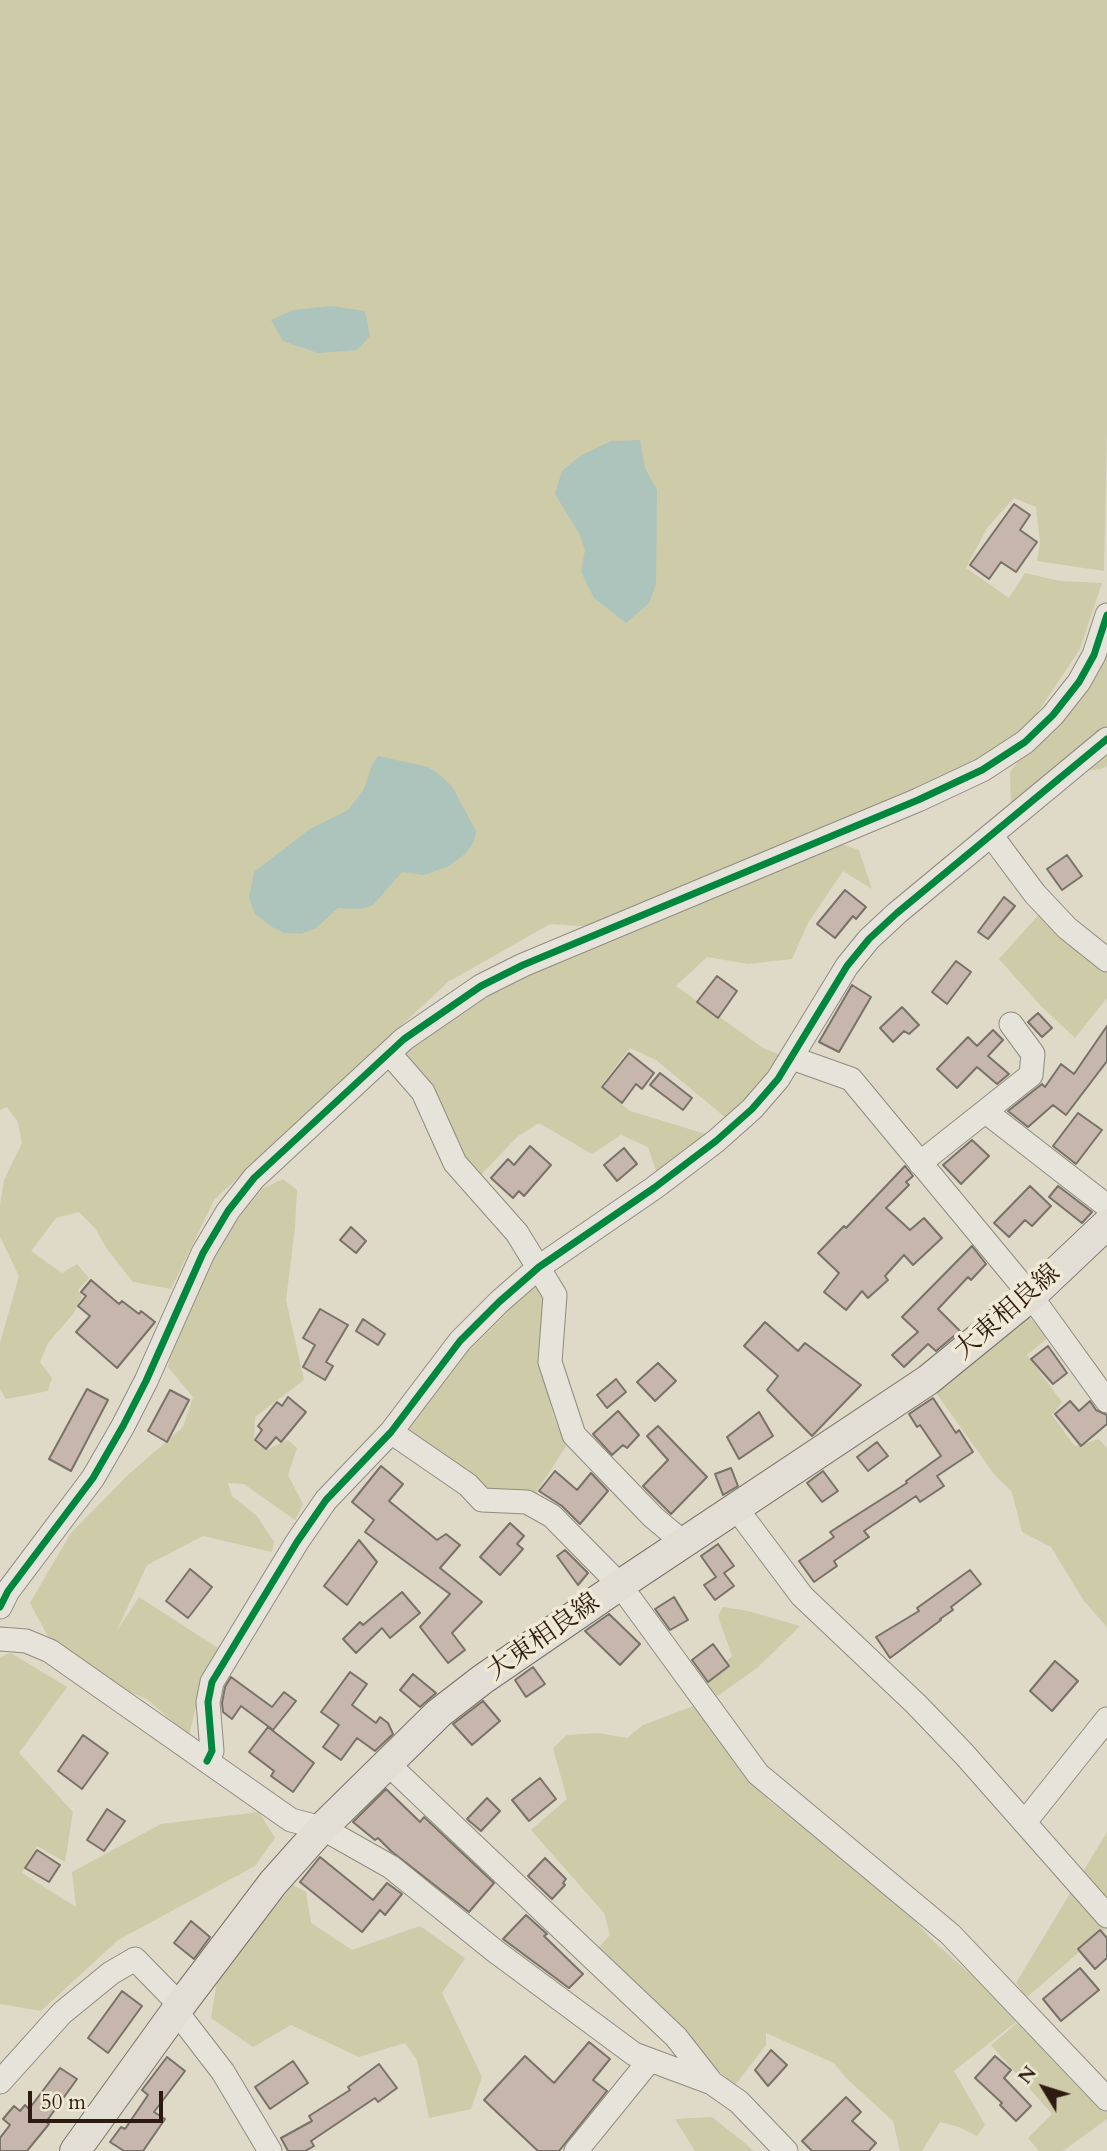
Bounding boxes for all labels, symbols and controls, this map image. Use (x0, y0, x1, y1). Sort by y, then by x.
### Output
street label: 大東相良線 (949, 1259, 1067, 1367)
street label: 大東相良線 (482, 1588, 606, 1688)
north arrow (1009, 2053, 1079, 2123)
text: N (1012, 2061, 1043, 2090)
scale bar (32, 2078, 166, 2122)
text: 50 m (41, 2088, 86, 2117)

